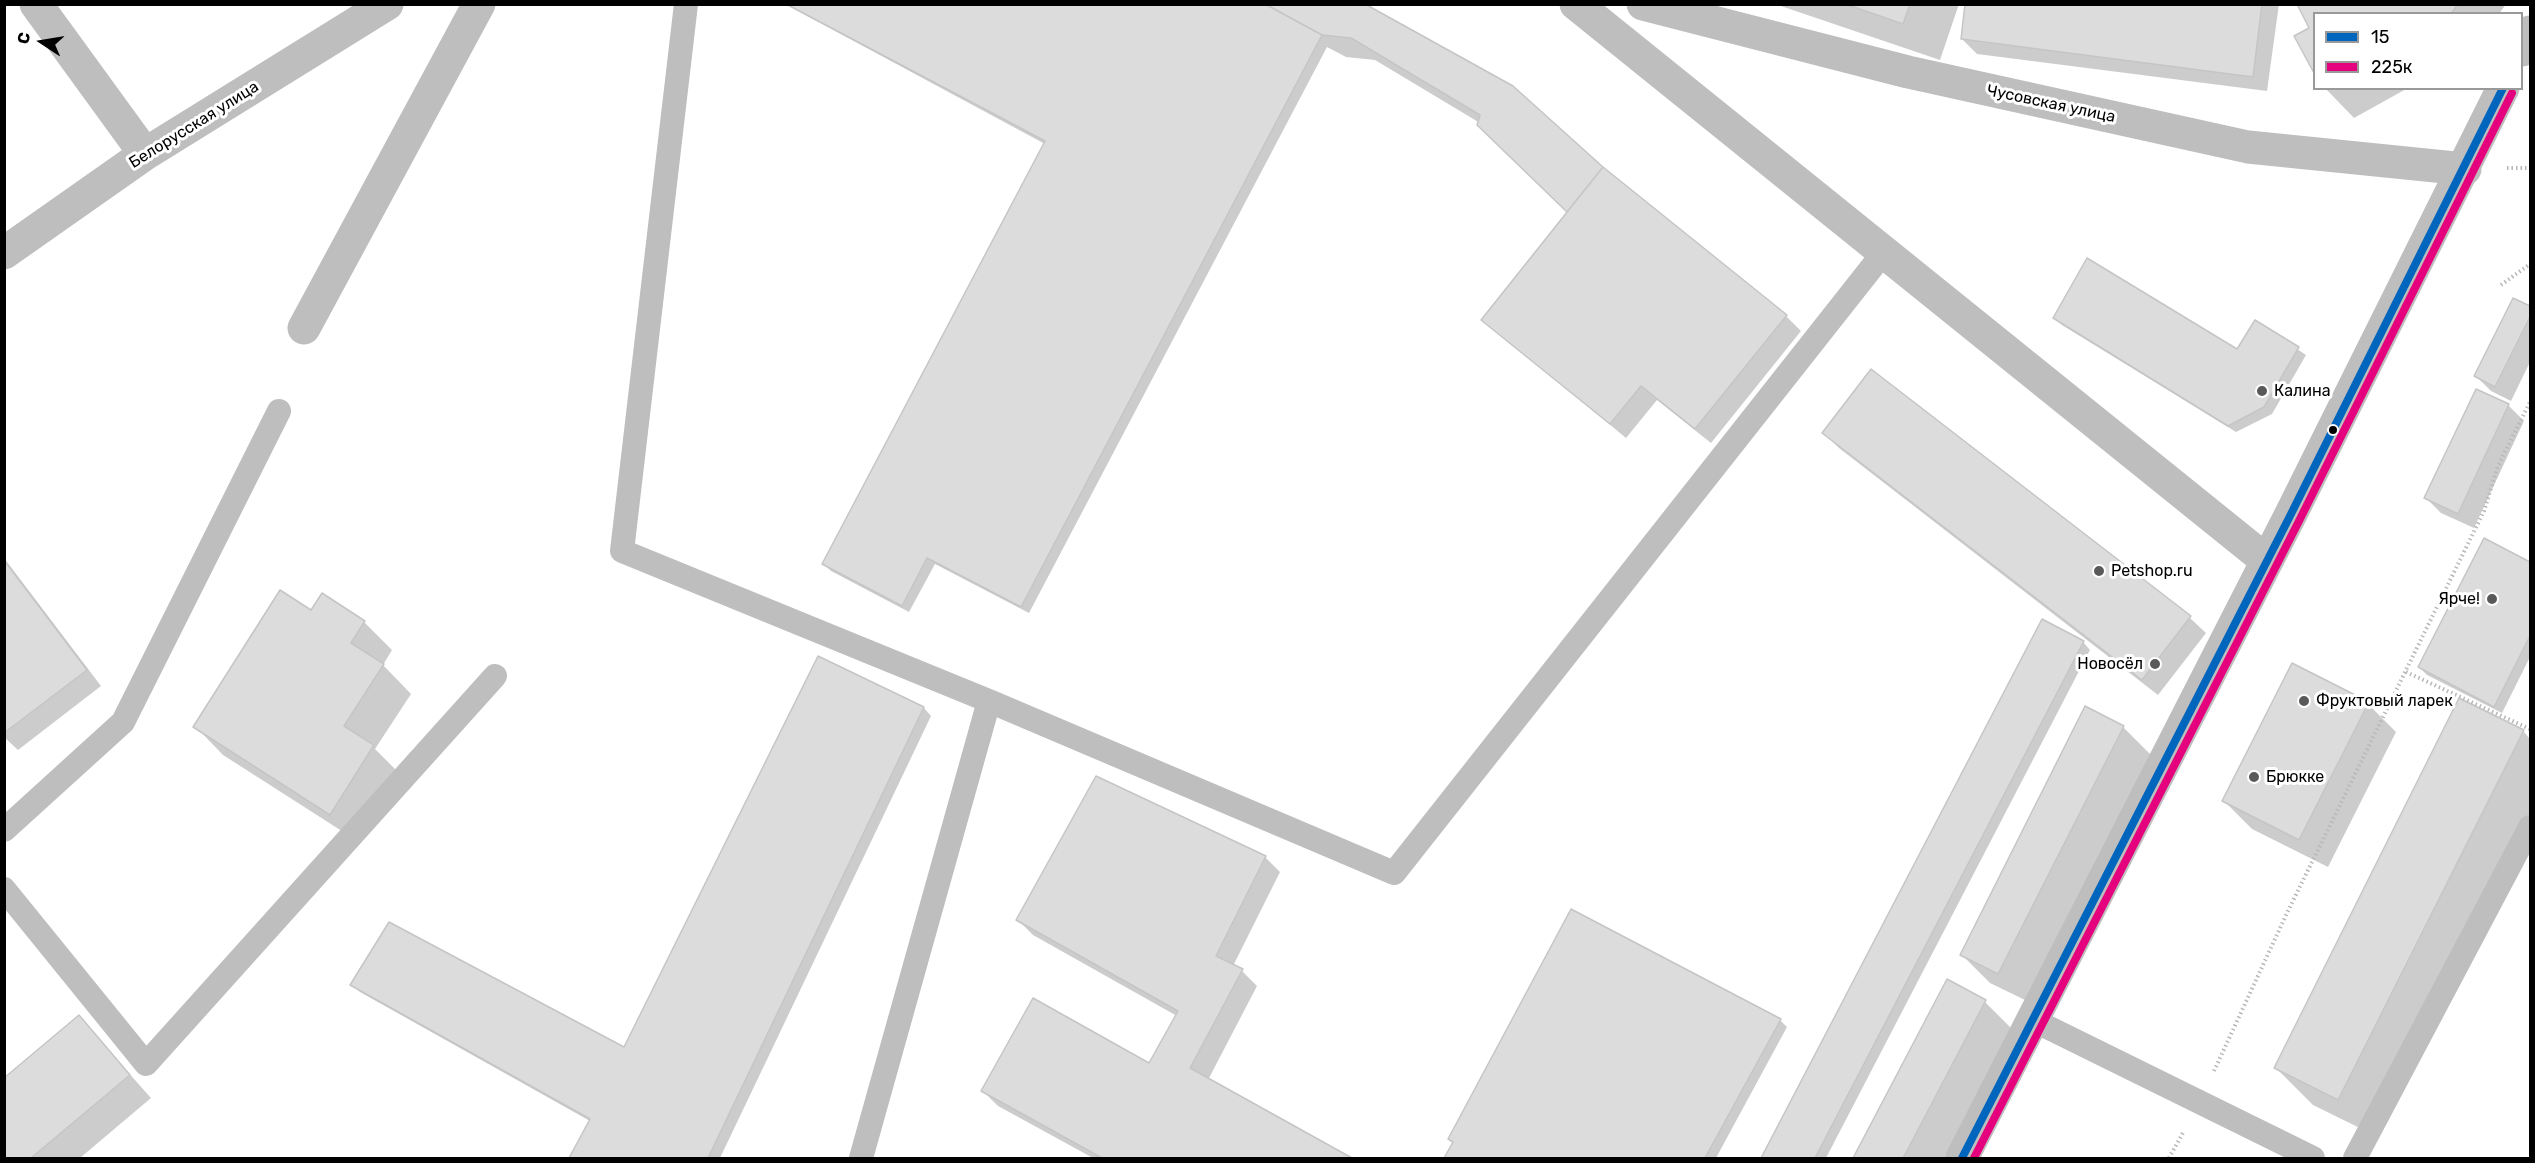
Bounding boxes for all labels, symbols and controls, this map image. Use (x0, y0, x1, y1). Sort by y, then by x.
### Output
north arrow (12, 12, 72, 72)
legend (2313, 12, 2523, 90)
text: 15 (2371, 26, 2389, 48)
text: С (13, 31, 34, 46)
text: 225к (2371, 56, 2412, 78)
street label: Белорусская улица (126, 77, 262, 173)
street label: Чусовская улица (1985, 81, 2117, 127)
place label: Калина (2274, 381, 2331, 401)
marker: Калина (2255, 384, 2269, 398)
unlabelled marker (2327, 424, 2339, 436)
place label: Petshop.ru (2111, 561, 2193, 581)
marker: Petshop.ru (2092, 564, 2106, 578)
place label: Ярче! (2438, 589, 2480, 609)
marker: Ярче! (2485, 592, 2499, 606)
place label: Новосёл (2077, 654, 2143, 674)
marker: Новосёл (2148, 657, 2162, 671)
place label: Фруктовый ларек (2316, 691, 2453, 711)
marker: Фруктовый ларек (2297, 694, 2311, 708)
place label: Брюкке (2266, 767, 2324, 787)
marker: Брюкке (2247, 770, 2261, 784)

